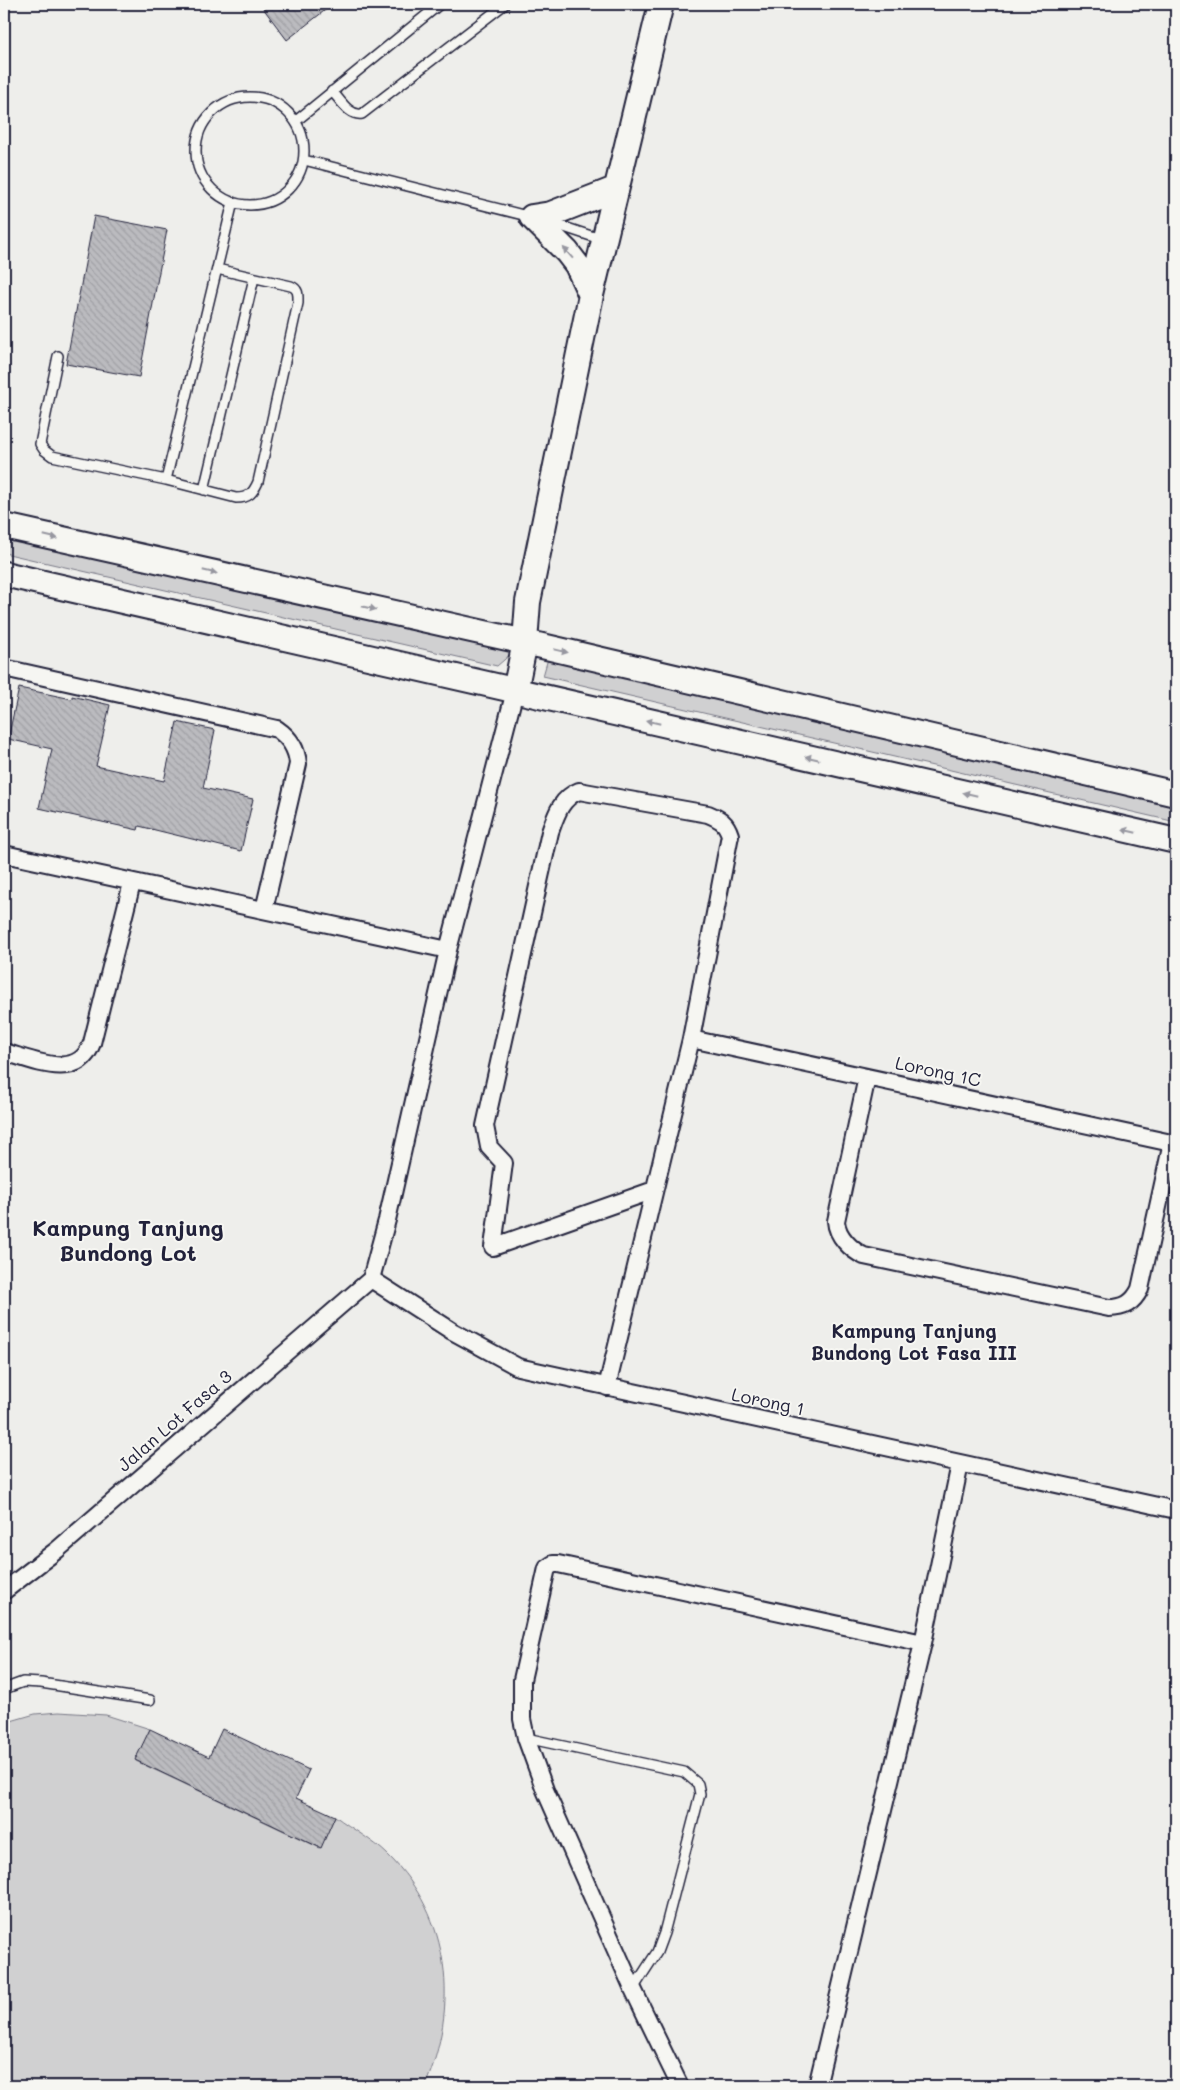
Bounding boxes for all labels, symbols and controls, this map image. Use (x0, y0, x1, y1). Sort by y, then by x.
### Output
one-way arrow (562, 247, 573, 260)
one-way arrow (44, 533, 59, 541)
one-way arrow (202, 568, 218, 576)
one-way arrow (361, 604, 377, 612)
one-way arrow (554, 647, 569, 655)
one-way arrow (646, 718, 661, 726)
one-way arrow (804, 754, 819, 762)
one-way arrow (962, 790, 978, 798)
one-way arrow (1121, 827, 1136, 835)
street label: Lorong 1C (893, 1050, 983, 1092)
district label: Kampung Tanjung Bundong Lot (32, 1213, 224, 1267)
district label: Kampung Tanjung Bundong Lot Fasa III (811, 1318, 1017, 1365)
street label: Jalan Lot Fasa 3 (112, 1364, 237, 1477)
street label: Lorong 1 (729, 1382, 807, 1420)

